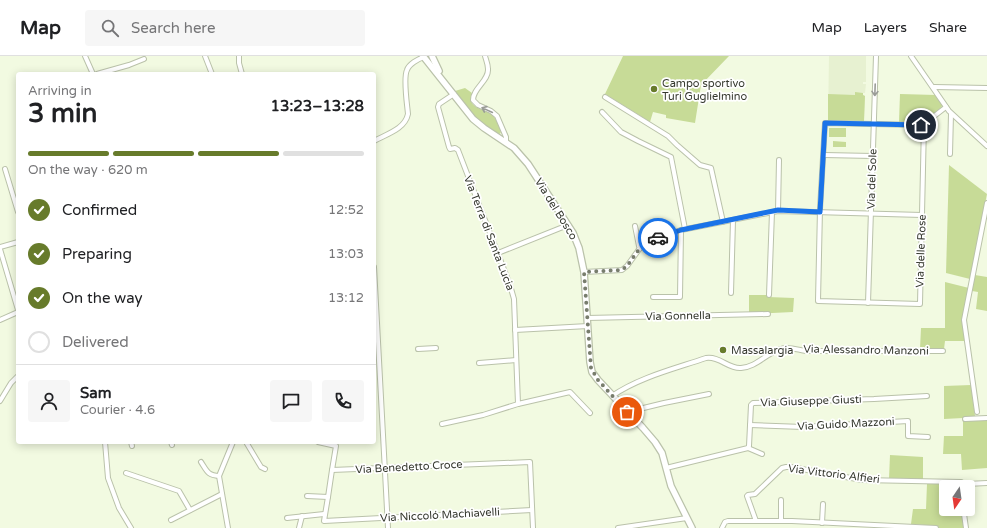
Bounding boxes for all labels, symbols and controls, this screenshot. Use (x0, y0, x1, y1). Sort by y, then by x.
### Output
search box (85, 10, 365, 46)
text: Map (20, 17, 61, 39)
icon: search (99, 17, 121, 39)
text: Search here (131, 19, 215, 37)
text: Map (812, 19, 842, 36)
text: Layers (864, 19, 907, 36)
text: Share (929, 19, 967, 36)
place label: Campo sportivo Turi Guglielmino (662, 77, 747, 103)
text: Arriving in (28, 83, 92, 99)
one-way arrow (871, 83, 879, 96)
marker: Campo sportivo Turi Guglielmino (649, 84, 659, 94)
text: 13:23–13:28 (271, 97, 364, 115)
text: 3 min (28, 98, 97, 129)
one-way arrow (482, 106, 494, 113)
pin (904, 108, 938, 142)
icon: home (910, 114, 932, 136)
street label: Via del Sole (864, 149, 880, 209)
text: On the way · 620 m (28, 162, 148, 178)
street label: Via Terra di Santa Lucia (461, 174, 517, 292)
street label: Via del Bosco (532, 176, 580, 242)
icon: check (28, 199, 50, 221)
text: Confirmed (62, 201, 137, 219)
text: 12:52 (328, 202, 364, 218)
street label: Via delle Rose (913, 214, 929, 288)
courier (638, 218, 678, 258)
icon: car (647, 227, 669, 249)
icon: check (28, 243, 50, 265)
text: Preparing (62, 245, 132, 263)
text: 13:03 (328, 246, 364, 262)
icon: check (28, 287, 50, 309)
text: On the way (62, 289, 142, 307)
text: 13:12 (328, 290, 364, 306)
street label: Via Gonnella (645, 309, 711, 323)
text: Delivered (62, 333, 129, 351)
street label: Via Alessandro Manzoni (803, 342, 929, 358)
place label: Massalargia (731, 344, 793, 357)
marker: Massalargia (718, 345, 728, 355)
button: person (28, 380, 70, 422)
button: chat (270, 380, 312, 422)
button: phone (322, 380, 364, 422)
text: Sam (80, 384, 111, 402)
street label: Via Giuseppe Giusti (760, 393, 862, 409)
pin (610, 395, 644, 429)
icon: bag (616, 401, 638, 423)
text: Courier · 4.6 (80, 402, 155, 418)
street label: Via Guido Mazzoni (797, 415, 895, 433)
street label: Via Benedetto Croce (355, 458, 463, 476)
street label: Via Vittorio Alfieri (787, 462, 881, 486)
north arrow (939, 480, 975, 516)
map controls (939, 480, 975, 516)
street label: Via Niccoló Machiavelli (380, 505, 500, 525)

